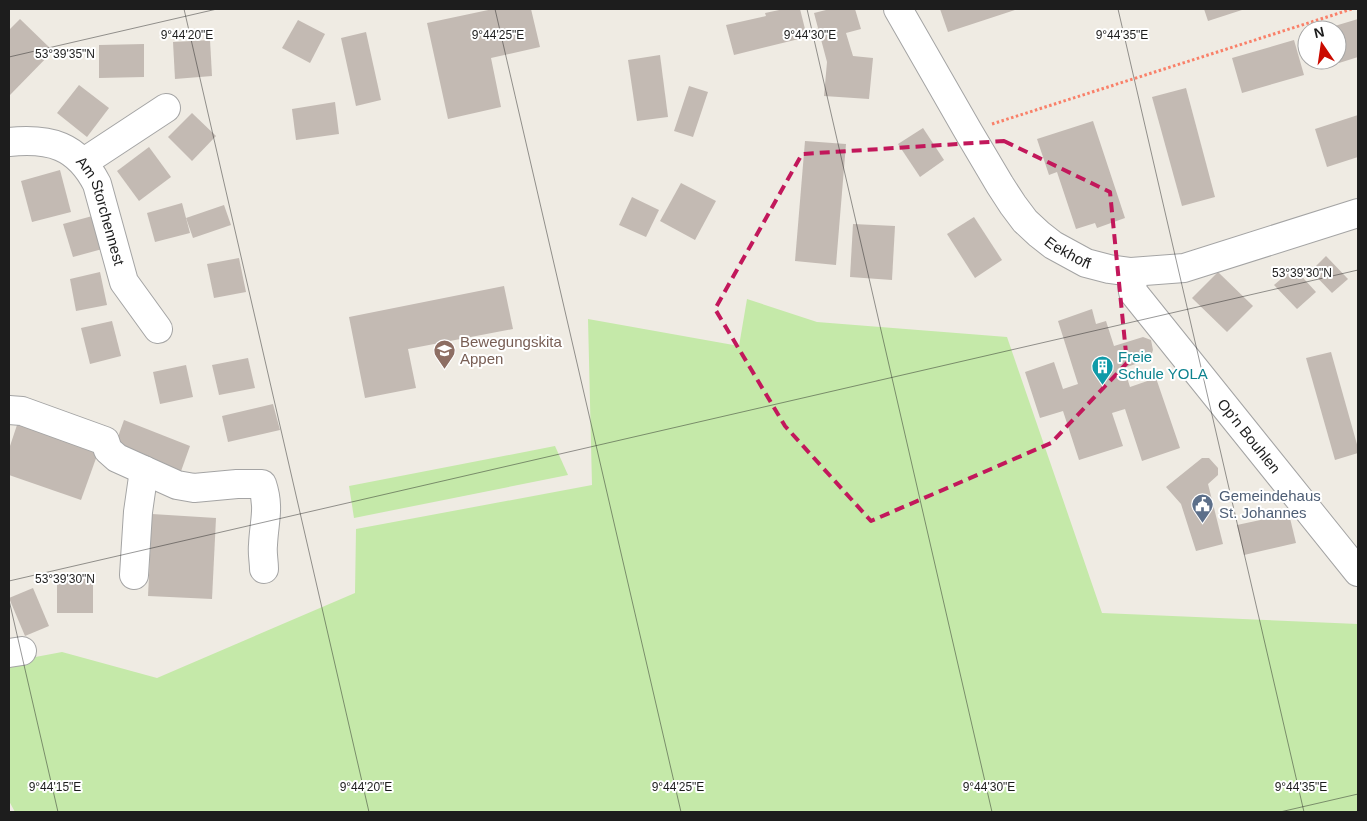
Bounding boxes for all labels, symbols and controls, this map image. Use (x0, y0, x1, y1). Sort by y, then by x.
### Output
north arrow (1297, 20, 1347, 70)
text: N (1312, 23, 1326, 41)
text: 9°44'20"E (161, 28, 213, 42)
text: 9°44'25"E (472, 28, 524, 42)
text: 9°44'30"E (784, 28, 836, 42)
text: 9°44'35"E (1096, 28, 1148, 42)
text: 53°39'35"N (35, 47, 95, 61)
street label: Am Storchennest (73, 153, 128, 268)
street label: Eekhoff (1041, 233, 1093, 272)
text: 53°39'30"N (1272, 266, 1332, 280)
place label: Bewegungskita Appen (460, 333, 562, 367)
school or university icon: Bewegungskita Appen (432, 339, 456, 370)
place label: Freie Schule YOLA (1118, 348, 1208, 382)
building icon: Freie Schule YOLA (1090, 354, 1114, 385)
street label: Op'n Bouhlen (1214, 395, 1284, 476)
place label: Gemeindehaus St. Johannes (1219, 487, 1321, 521)
public building icon: Gemeindehaus St. Johannes (1191, 493, 1215, 524)
text: 53°39'30"N (35, 572, 95, 586)
text: 9°44'15"E (29, 780, 81, 794)
text: 9°44'20"E (340, 780, 392, 794)
text: 9°44'25"E (652, 780, 704, 794)
text: 9°44'30"E (963, 780, 1015, 794)
text: 9°44'35"E (1275, 780, 1327, 794)

